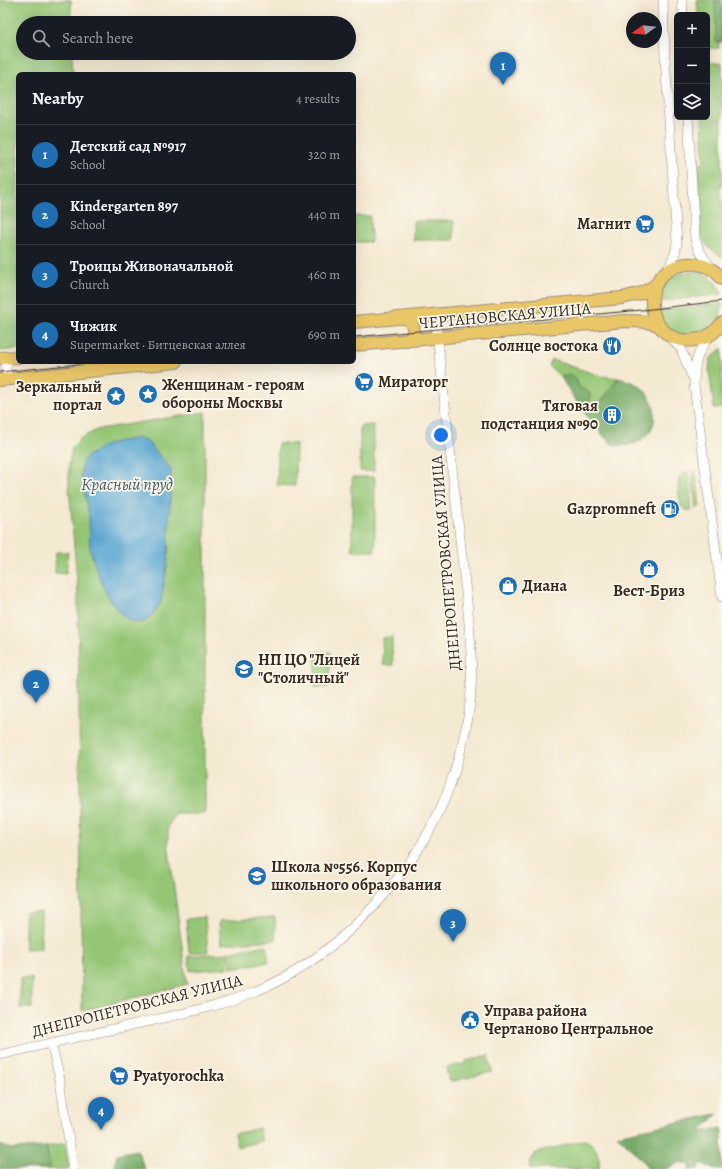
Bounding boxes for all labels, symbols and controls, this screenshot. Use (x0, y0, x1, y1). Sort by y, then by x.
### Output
north arrow (626, 12, 662, 48)
map controls (674, 12, 710, 120)
button: + (674, 12, 710, 48)
search box (16, 16, 356, 60)
icon: search (30, 27, 52, 49)
text: Search here (62, 28, 133, 48)
button: − (674, 48, 710, 84)
pin: 1 (490, 52, 516, 85)
button: layers (674, 84, 710, 120)
text: Nearby (32, 87, 83, 110)
text: 4 results (296, 90, 340, 107)
text: Детский сад №917 (70, 136, 186, 156)
text: 1 (43, 146, 47, 163)
text: 320 m (308, 146, 340, 163)
text: School (70, 156, 105, 173)
text: Kindergarten 897 (70, 196, 178, 216)
text: 2 (42, 206, 48, 223)
text: 440 m (308, 206, 340, 223)
place label: Магнит (577, 213, 632, 235)
supermarket icon: Магнит (634, 213, 656, 235)
text: School (70, 216, 105, 233)
text: Троицы Живоначальной (70, 256, 233, 276)
text: 3 (42, 266, 48, 283)
text: 460 m (308, 266, 340, 283)
text: Church (70, 276, 109, 293)
street label: ЧЕРТАНОВСКАЯ УЛИЦА (418, 297, 592, 334)
text: Чижик (70, 316, 117, 336)
text: 4 (42, 326, 48, 343)
text: 690 m (308, 326, 340, 343)
place label: Солнце востока (489, 335, 598, 357)
restaurant icon: Солнце востока (601, 335, 623, 357)
text: Supermarket · Битцевская аллея (70, 336, 246, 353)
supermarket icon: Мираторг (353, 371, 375, 393)
place label: Мираторг (378, 371, 448, 393)
place label: Женщинам - героям обороны Москвы (162, 374, 305, 414)
place label: Зеркальный портал (16, 376, 102, 416)
place icon: Женщинам - героям обороны Москвы (137, 383, 159, 405)
place icon: Зеркальный портал (105, 385, 127, 407)
place label: Тяговая подстанция №90 (481, 395, 598, 435)
building icon: Тяговая подстанция №90 (601, 404, 623, 426)
your location (431, 425, 451, 445)
street label: ДНЕПРОПЕТРОВСКАЯ УЛИЦА (426, 454, 466, 672)
water label: Красный пруд (81, 473, 173, 496)
place label: Gazpromneft (567, 498, 657, 520)
fuel station icon: Gazpromneft (659, 498, 681, 520)
shop icon: Вест-Бриз (638, 558, 660, 580)
shop icon: Диана (497, 575, 519, 597)
place label: Диана (522, 575, 567, 597)
place label: Вест-Бриз (613, 580, 685, 602)
place label: НП ЦО "Лицей "Столичный" (258, 649, 360, 689)
school or university icon: НП ЦО "Лицей "Столичный" (233, 658, 255, 680)
pin: 2 (23, 670, 49, 703)
place label: Школа №556. Корпус школьного образования (271, 856, 442, 896)
school or university icon: Школа №556. Корпус школьного образования (246, 865, 268, 887)
pin: 3 (440, 909, 466, 942)
street label: ДНЕПРОПЕТРОВСКАЯ УЛИЦА (30, 969, 245, 1043)
place label: Управа района Чертаново Центральное (484, 1000, 653, 1040)
public building icon: Управа района Чертаново Центральное (459, 1009, 481, 1031)
supermarket icon: Pyatyorochka (108, 1065, 130, 1087)
place label: Pyatyorochka (133, 1065, 224, 1087)
pin: 4 (88, 1097, 114, 1130)

